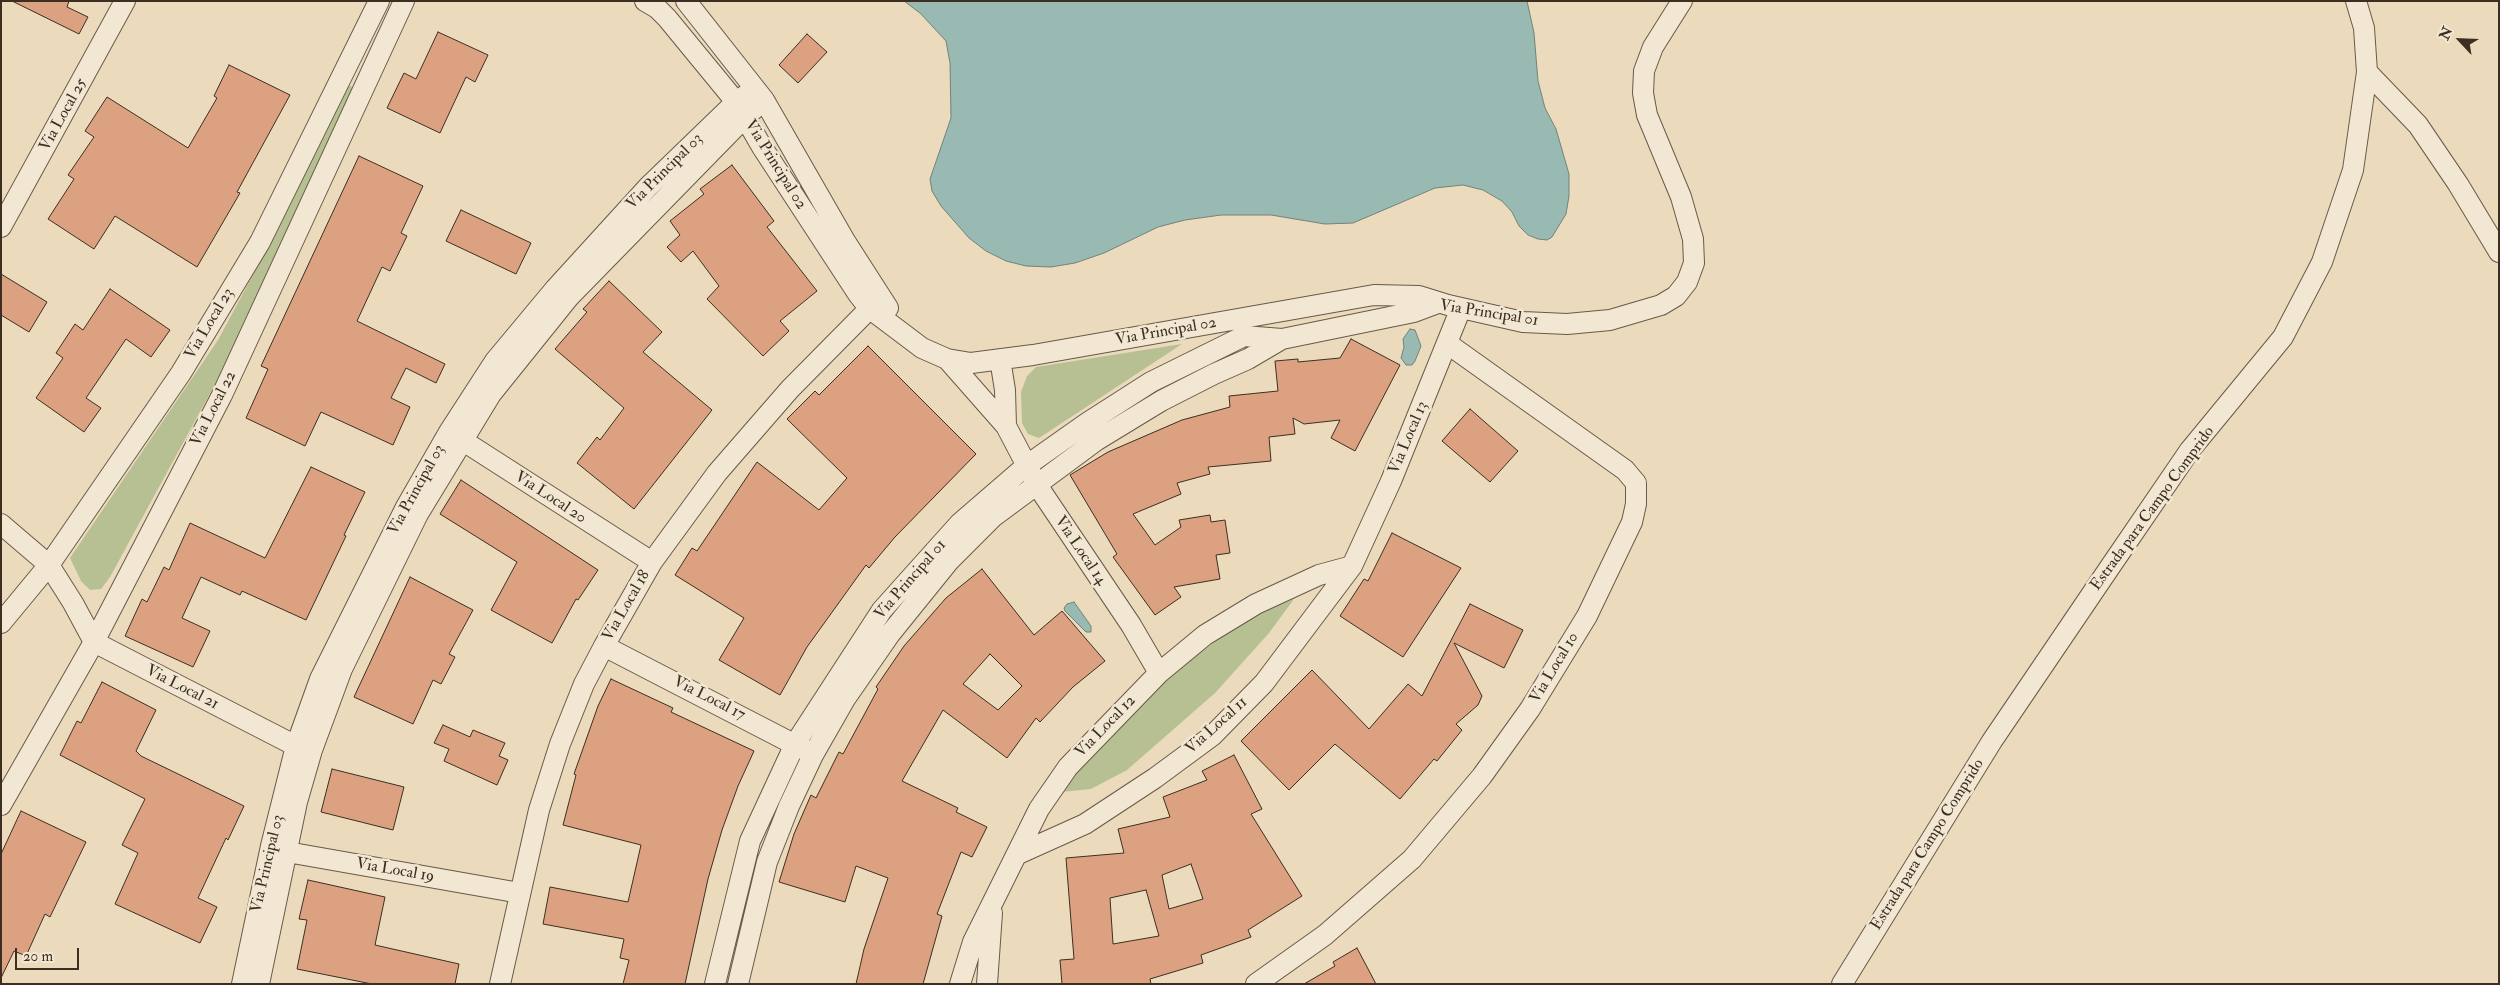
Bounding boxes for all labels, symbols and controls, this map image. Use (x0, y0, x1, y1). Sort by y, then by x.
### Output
north arrow (2435, 15, 2485, 65)
text: N (2436, 24, 2456, 43)
street label: Via Local 25 (36, 75, 92, 155)
street label: Via Principal 02 (740, 117, 810, 213)
street label: Via Principal 03 (623, 130, 707, 214)
street label: Via Local 23 (181, 285, 239, 363)
street label: Via Principal 01 (1438, 297, 1540, 331)
street label: Via Principal 02 (1114, 314, 1218, 350)
street label: Via Local 22 (187, 368, 241, 450)
street label: Via Local 13 (1385, 399, 1433, 477)
street label: Estrada para Campo Comprido (2087, 423, 2219, 595)
street label: Via Principal 03 (384, 442, 450, 538)
street label: Via Local 20 (511, 468, 589, 528)
street label: Via Local 14 (1050, 513, 1110, 589)
street label: Via Principal 01 (871, 536, 951, 624)
street label: Via Local 18 (599, 567, 655, 645)
street label: Via Local 10 (1526, 629, 1584, 707)
street label: Via Local 21 (142, 661, 222, 715)
street label: Via Local 17 (670, 673, 748, 725)
street label: Via Local 12 (1072, 692, 1140, 762)
street label: Via Local 11 (1182, 693, 1252, 759)
street label: Estrada para Campo Comprido (1867, 756, 1989, 934)
street label: Via Principal 03 (247, 813, 289, 915)
street label: Via Local 19 (354, 855, 436, 887)
scale bar (18, 938, 81, 970)
text: 20 m (23, 947, 53, 966)

